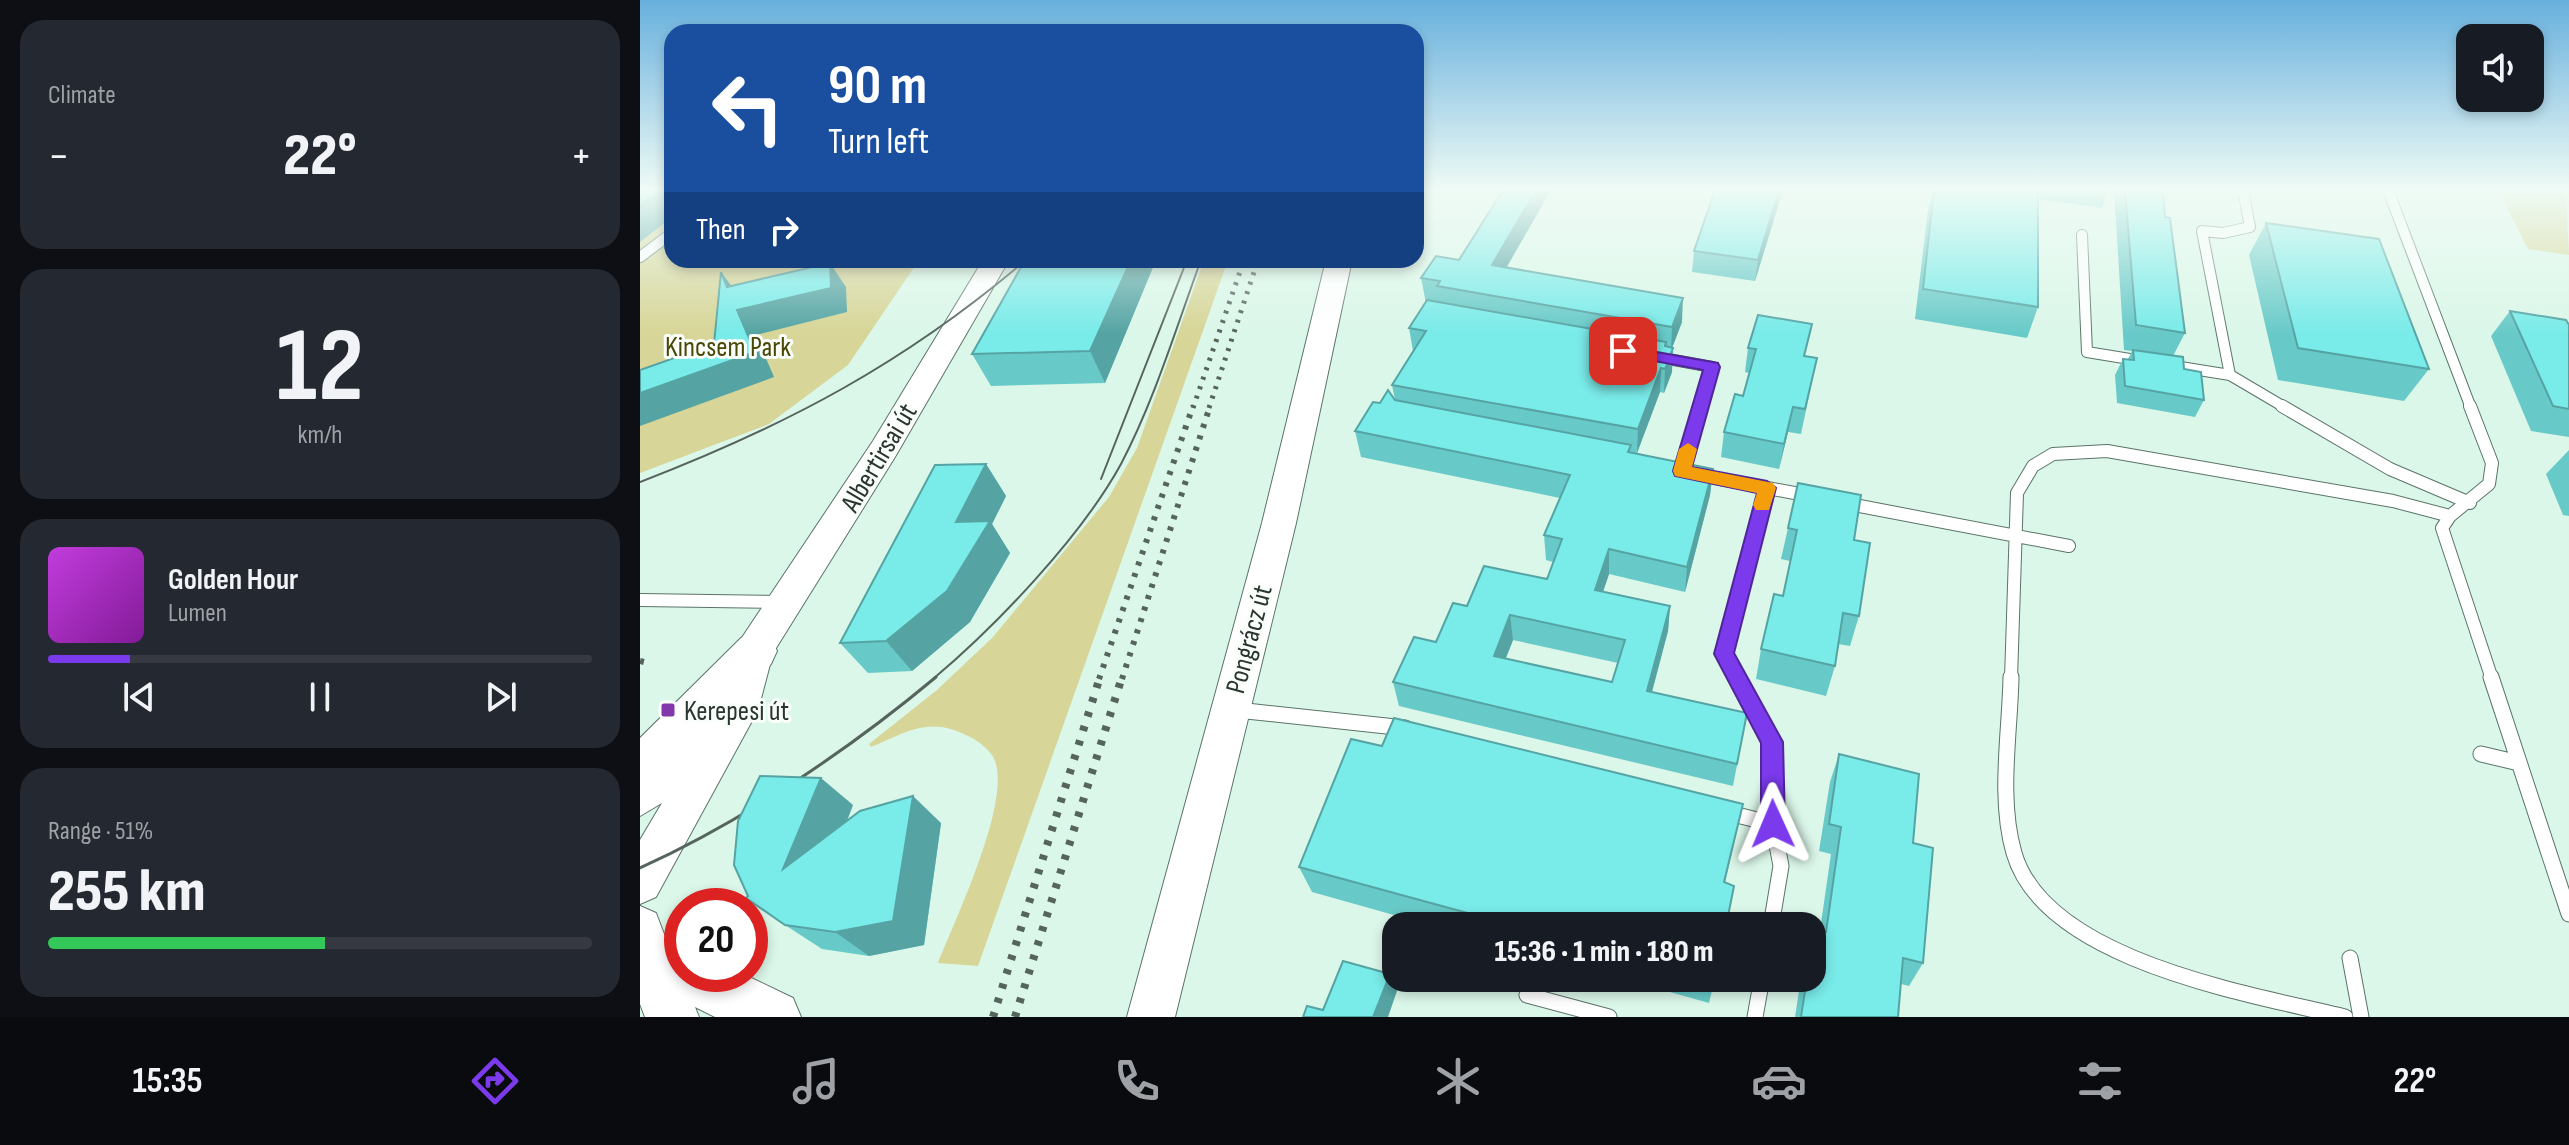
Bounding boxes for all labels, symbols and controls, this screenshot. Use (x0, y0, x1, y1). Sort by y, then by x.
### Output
map controls (2456, 24, 2544, 112)
button: sound (2456, 24, 2544, 112)
text: 90 m (828, 53, 927, 120)
icon: left (696, 56, 800, 160)
text: Climate (48, 80, 116, 111)
text: 22° (283, 120, 357, 192)
text: Turn left (828, 121, 929, 164)
text: − (48, 130, 70, 183)
text: + (570, 130, 592, 183)
icon: right (762, 208, 806, 252)
text: Then (696, 212, 746, 248)
text: 12 (276, 305, 364, 430)
pin (1589, 317, 1657, 385)
icon: arrive (1601, 329, 1645, 373)
park label: Kincsem Park (665, 331, 791, 364)
street label: Albertirsai út (834, 398, 925, 519)
text: km/h (298, 420, 342, 451)
text: Golden Hour (168, 562, 298, 598)
street label: Pongrácz út (1219, 582, 1280, 697)
text: Lumen (168, 598, 227, 629)
icon: previous (117, 675, 161, 719)
icon: pause (298, 675, 342, 719)
icon: next (479, 675, 523, 719)
place label: Kerepesi út (684, 695, 789, 728)
marker: Kerepesi út (659, 701, 677, 719)
position arrow (1731, 782, 1815, 866)
text: Range · 51% (48, 816, 153, 847)
text: 255 km (48, 856, 206, 928)
speed limit sign: 20 (664, 888, 768, 992)
text: 15:36 · 1 min · 180 m (1495, 934, 1713, 970)
icon: directions (467, 1053, 523, 1109)
icon: music (788, 1053, 844, 1109)
icon: phone (1109, 1053, 1165, 1109)
icon: climate (1430, 1053, 1486, 1109)
icon: car (1751, 1053, 1807, 1109)
icon: filters (2072, 1053, 2128, 1109)
text: 15:35 (133, 1060, 202, 1103)
text: 22° (2393, 1060, 2436, 1103)

